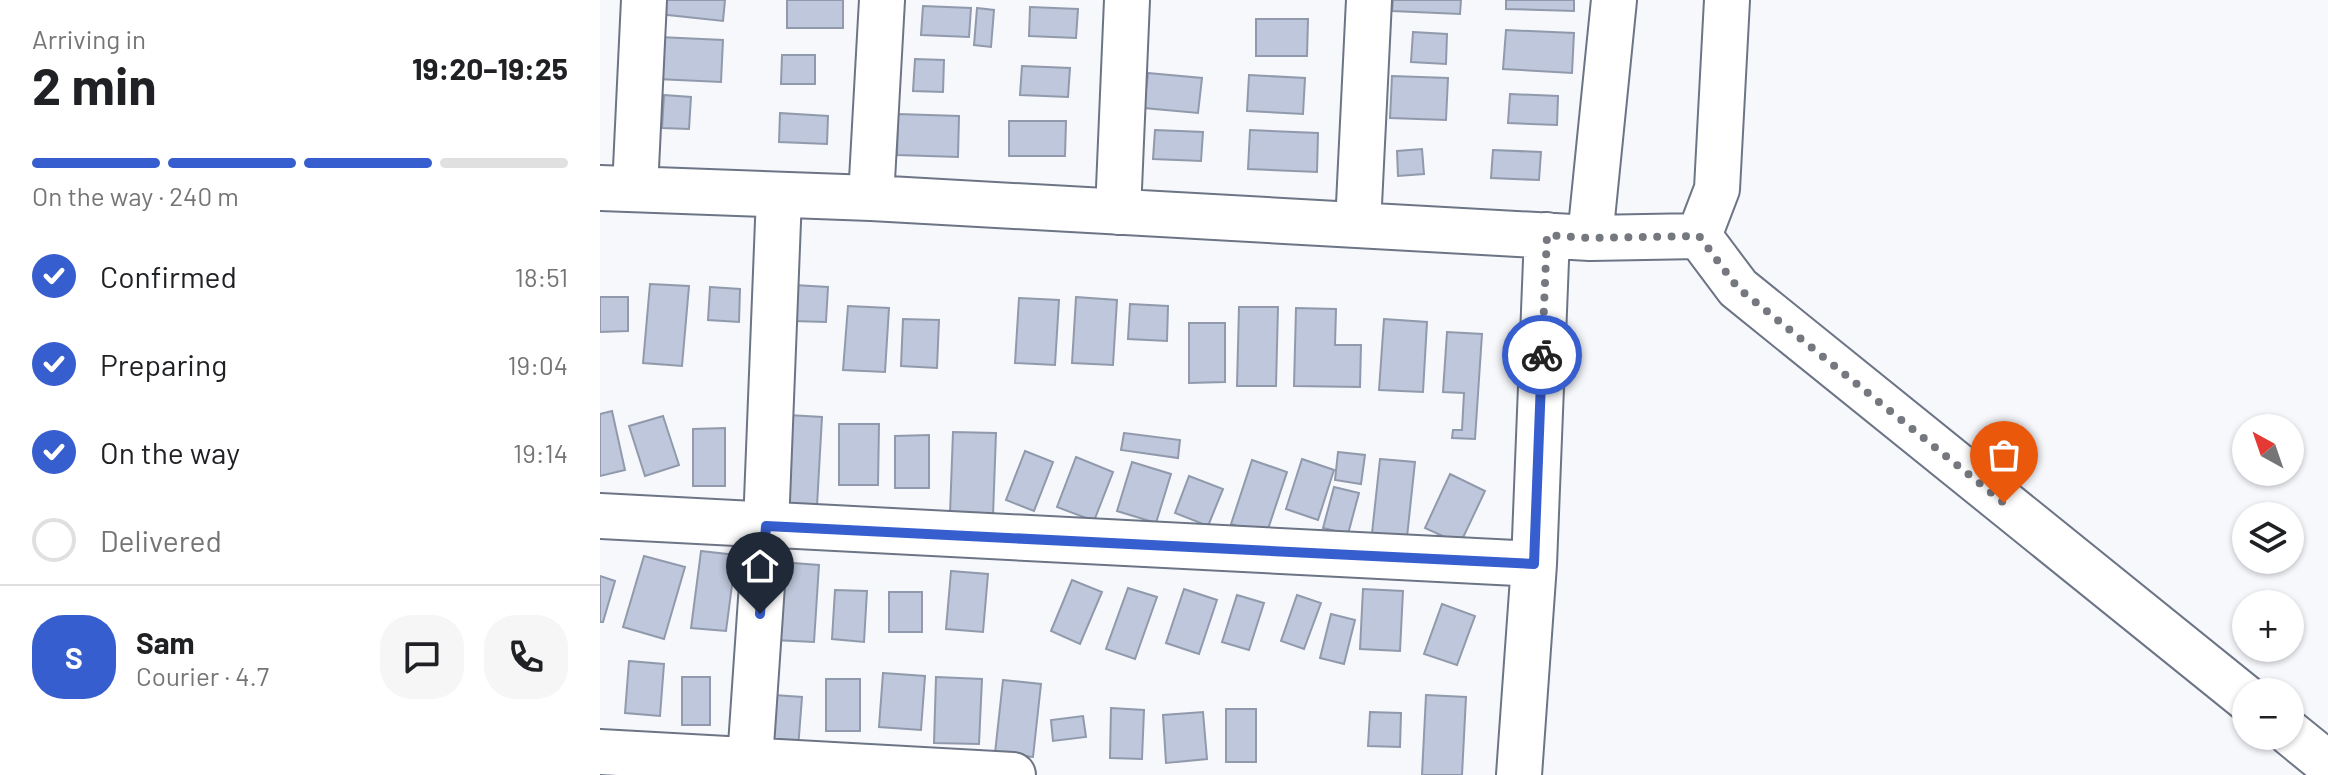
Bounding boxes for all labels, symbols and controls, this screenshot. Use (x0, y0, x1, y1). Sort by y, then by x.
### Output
text: Arriving in (32, 23, 146, 54)
text: 19:20–19:25 (412, 50, 568, 86)
text: 2 min (32, 53, 157, 115)
text: On the way · 240 m (32, 180, 239, 211)
icon: check (32, 254, 76, 298)
text: Confirmed (100, 258, 237, 294)
text: 18:51 (515, 261, 568, 292)
courier (1502, 315, 1582, 395)
icon: bike (1520, 333, 1564, 377)
icon: check (32, 342, 76, 386)
text: Preparing (100, 346, 227, 382)
text: 19:04 (508, 349, 568, 380)
north arrow (2232, 414, 2304, 486)
map controls (2232, 414, 2304, 750)
pin (1970, 421, 2038, 503)
icon: check (32, 430, 76, 474)
icon: bag (1982, 433, 2026, 477)
text: On the way (100, 434, 240, 470)
text: 19:14 (513, 437, 568, 468)
button: layers (2232, 502, 2304, 574)
text: Delivered (100, 522, 222, 558)
pin (726, 532, 794, 614)
icon: home (738, 544, 782, 588)
button: + (2232, 590, 2304, 662)
button: chat (380, 615, 464, 699)
button: phone (484, 615, 568, 699)
text: Sam (136, 624, 195, 660)
text: S (65, 639, 83, 675)
text: Courier · 4.7 (136, 660, 269, 691)
button: − (2232, 678, 2304, 750)

